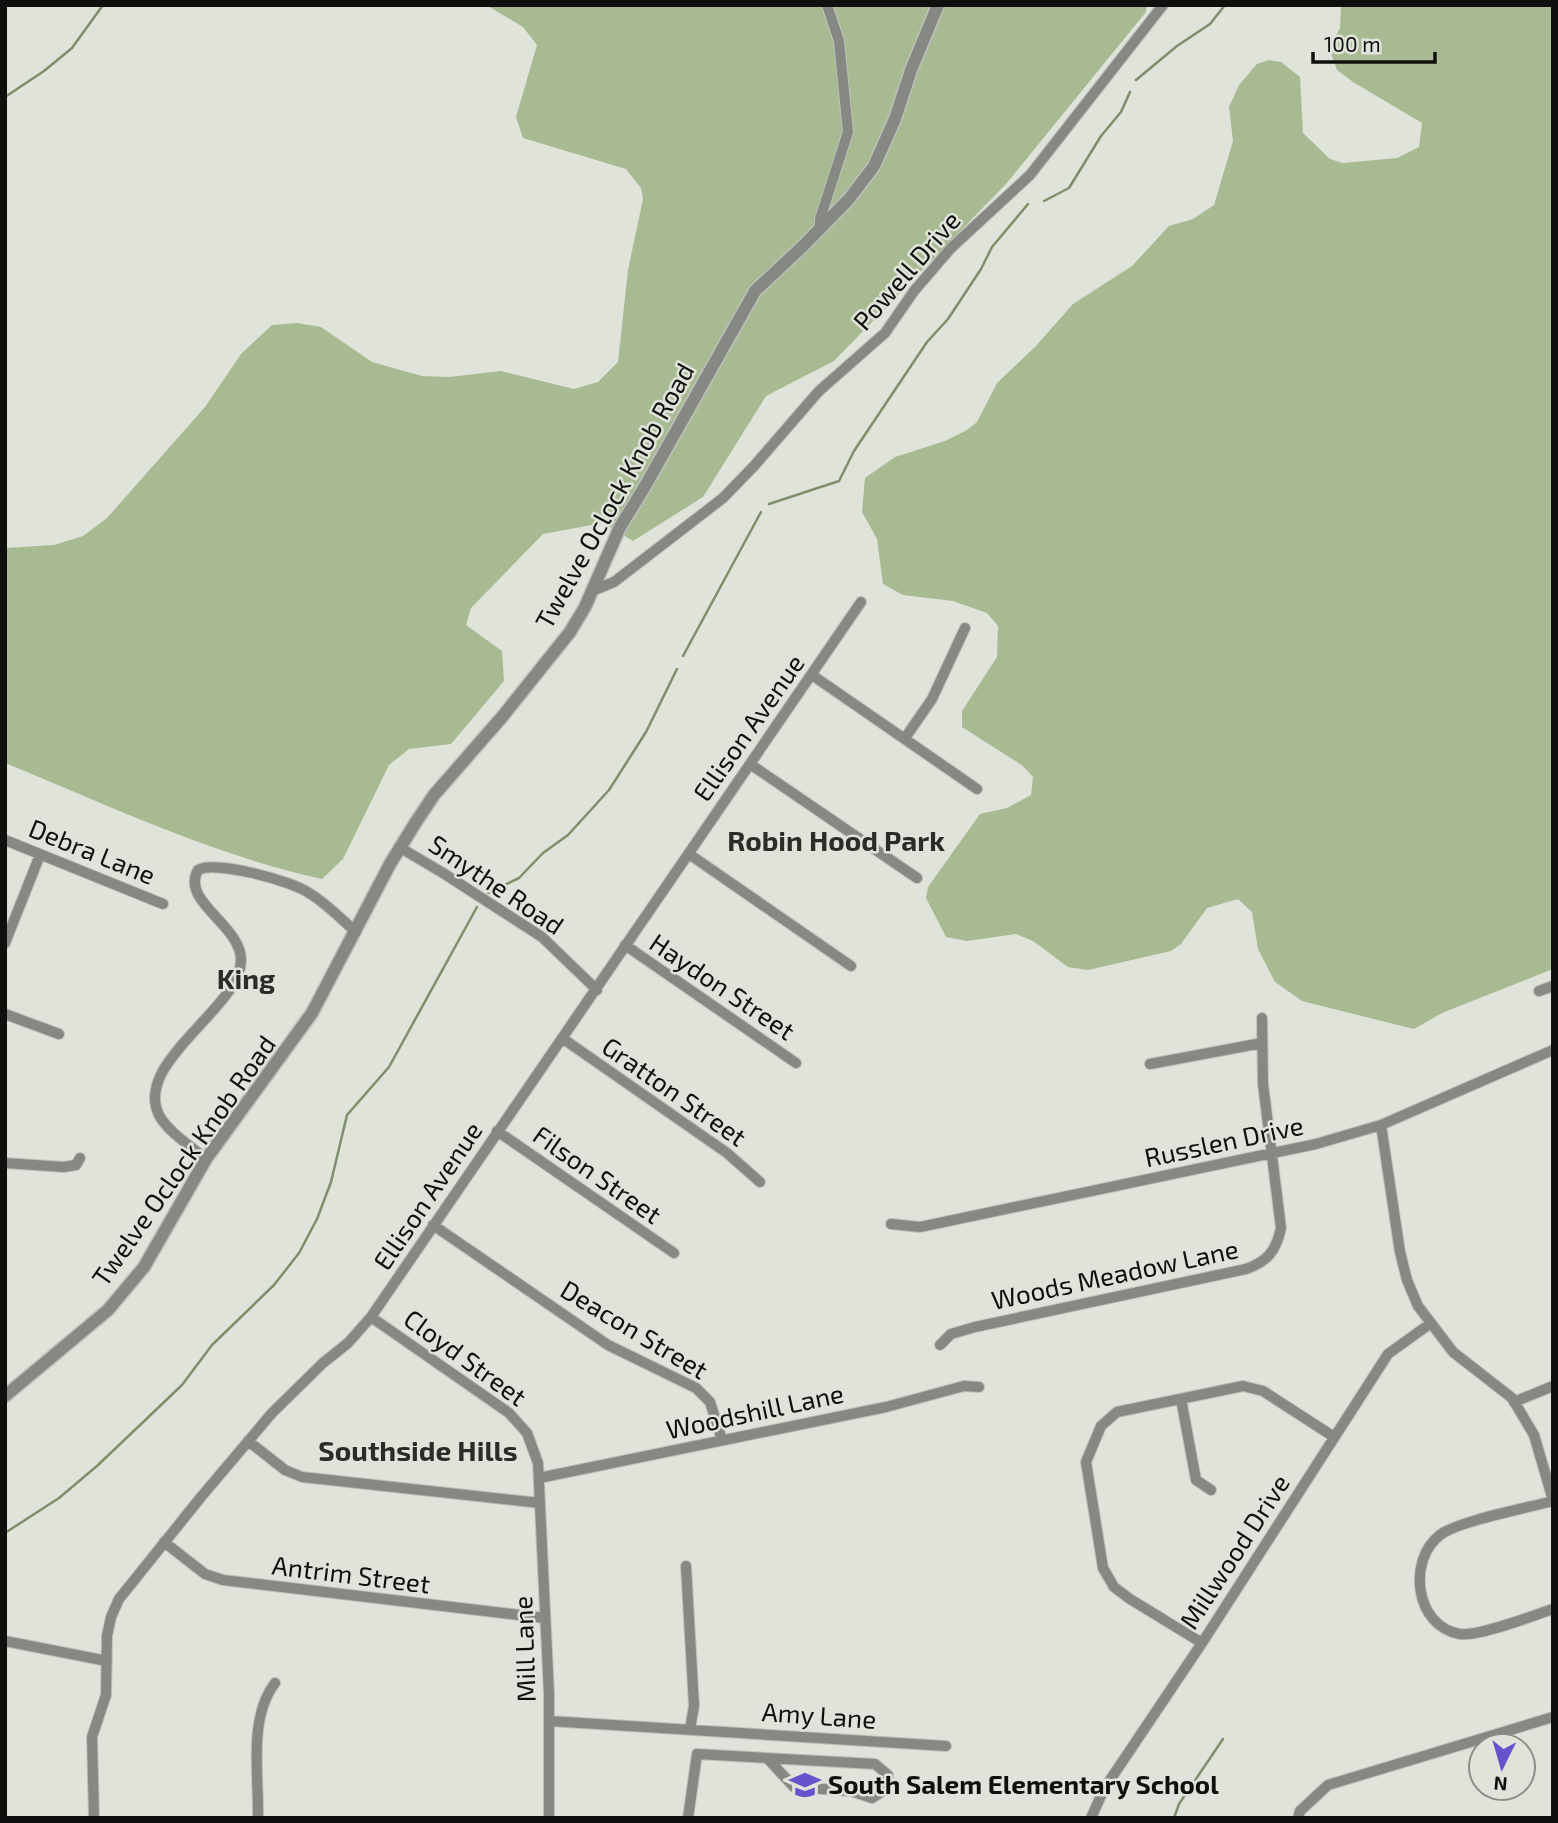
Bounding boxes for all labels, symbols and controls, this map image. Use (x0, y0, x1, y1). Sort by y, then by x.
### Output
scale bar (1313, 21, 1436, 65)
text: 100 m (1324, 31, 1381, 56)
street label: Powell Drive (846, 204, 966, 336)
street label: Twelve Oclock Knob Road (528, 357, 700, 633)
street label: Ellison Avenue (686, 648, 810, 806)
street label: Debra Lane (25, 811, 160, 890)
district label: Robin Hood Park (727, 823, 945, 857)
street label: Smythe Road (424, 827, 570, 940)
street label: Haydon Street (644, 926, 801, 1046)
district label: King (217, 961, 275, 995)
street label: Twelve Oclock Knob Road (84, 1029, 281, 1291)
street label: Gratton Street (597, 1030, 753, 1152)
street label: Russlen Drive (1141, 1109, 1306, 1172)
street label: Ellison Avenue (366, 1115, 488, 1275)
street label: Filson Street (528, 1118, 668, 1229)
street label: Woods Meadow Lane (988, 1232, 1241, 1315)
street label: Deacon Street (556, 1273, 714, 1385)
street label: Cloyd Street (399, 1302, 533, 1412)
street label: Woodshill Lane (663, 1377, 846, 1444)
district label: Southside Hills (318, 1433, 518, 1467)
street label: Millwood Drive (1172, 1468, 1295, 1634)
street label: Antrim Street (270, 1548, 432, 1599)
street label: Mill Lane (506, 1595, 541, 1703)
street label: Amy Lane (761, 1695, 877, 1734)
north arrow (1467, 1732, 1537, 1802)
school or university icon: South Salem Elementary School (788, 1768, 822, 1802)
place label: South Salem Elementary School (828, 1768, 1219, 1800)
text: N (1493, 1772, 1508, 1796)

